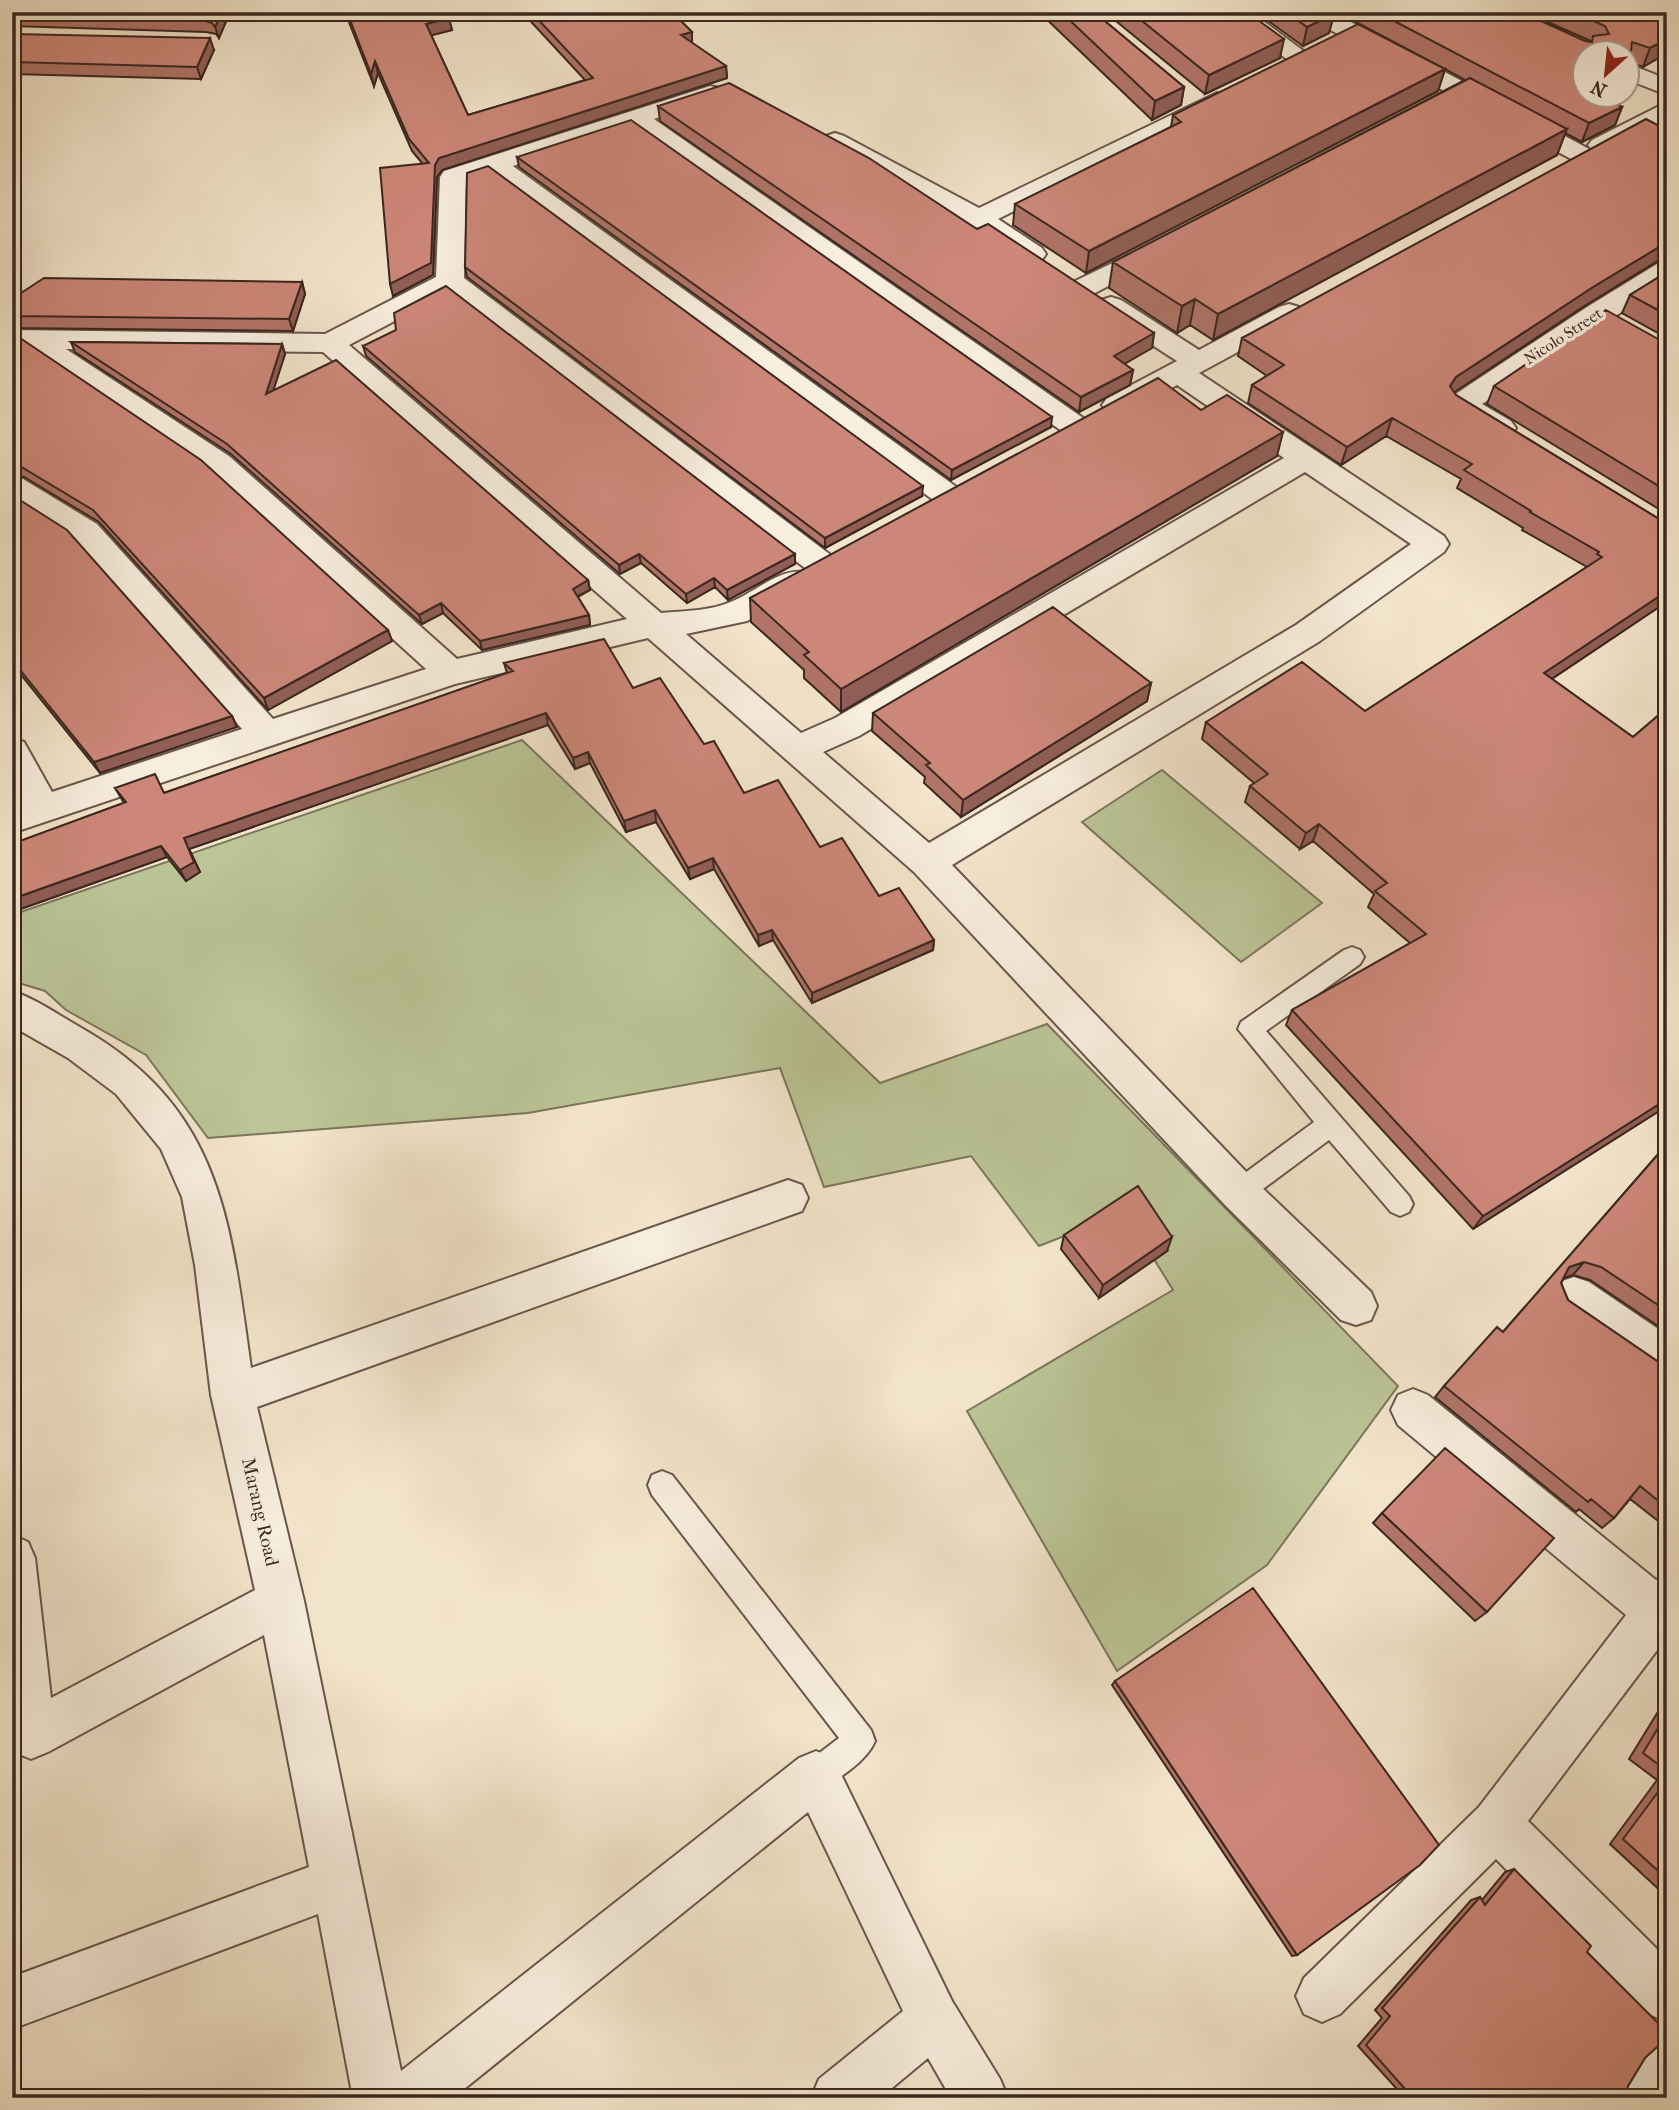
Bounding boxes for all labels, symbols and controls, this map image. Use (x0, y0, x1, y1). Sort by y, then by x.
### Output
north arrow (1570, 38, 1640, 108)
text: N (1587, 75, 1610, 101)
street label: Nicolo Street (1520, 303, 1606, 368)
street label: Marang Road (237, 1456, 283, 1569)

